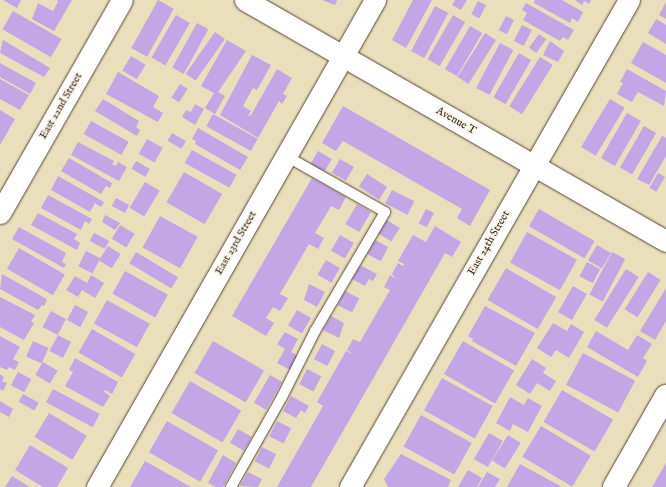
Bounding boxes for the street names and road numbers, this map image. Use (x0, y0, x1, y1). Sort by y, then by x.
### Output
street label: East 22nd Street (37, 71, 85, 141)
street label: Avenue T (434, 104, 478, 138)
street label: East 24th Street (465, 208, 513, 278)
street label: East 23rd Street (212, 209, 260, 277)

